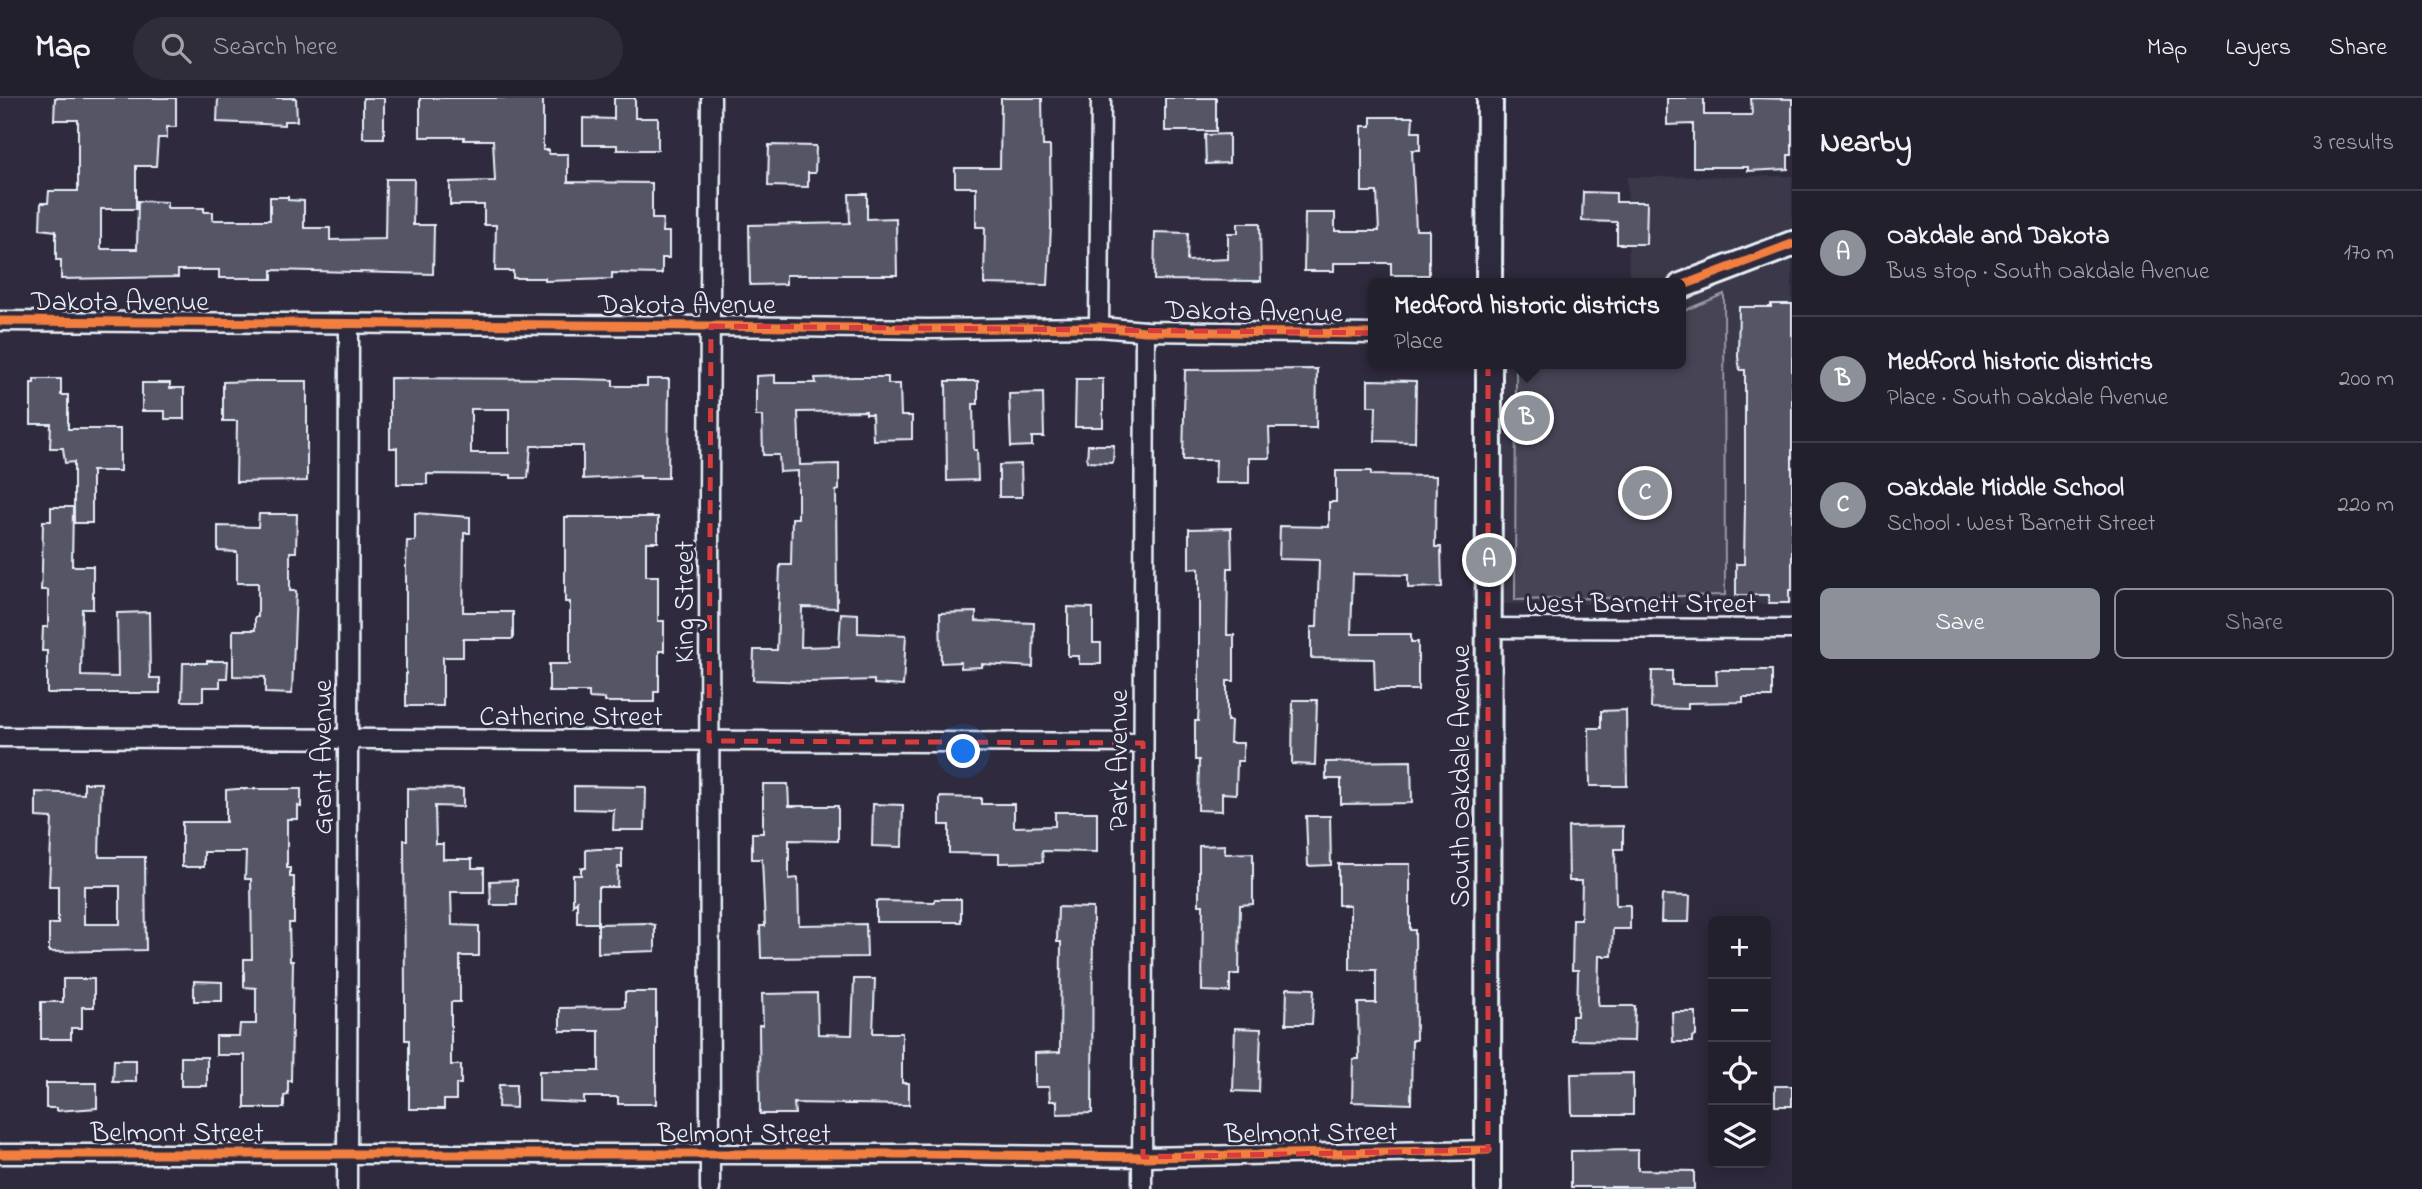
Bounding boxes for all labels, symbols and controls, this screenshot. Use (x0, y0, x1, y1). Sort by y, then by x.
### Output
search box (133, 17, 623, 80)
text: Map (35, 24, 91, 72)
icon: search (157, 29, 195, 67)
text: Search here (213, 29, 337, 67)
text: Map (2147, 31, 2187, 66)
text: Layers (2225, 31, 2291, 66)
text: Share (2329, 31, 2387, 66)
text: Nearby (1820, 122, 1912, 166)
text: 3 results (2313, 127, 2394, 160)
text: Oakdale and Dakota (1887, 218, 2109, 256)
text: A (1836, 237, 1850, 270)
text: 170 m (2344, 237, 2394, 270)
text: Bus stop · South Oakdale Avenue (1887, 256, 2209, 289)
popup (1368, 278, 1686, 369)
street label: Dakota Avenue (30, 283, 209, 324)
street label: Dakota Avenue (597, 286, 776, 327)
text: Medford historic districts (1394, 288, 1660, 326)
street label: Dakota Avenue (1164, 291, 1344, 336)
text: Place (1394, 326, 1443, 359)
text: Medford historic districts (1887, 344, 2153, 382)
text: B (1835, 363, 1851, 396)
text: 200 m (2339, 363, 2394, 396)
text: Place · South Oakdale Avenue (1887, 382, 2168, 415)
pin: B (1504, 392, 1550, 444)
pin: C (1622, 467, 1668, 519)
text: Oakdale Middle School (1887, 470, 2124, 508)
text: C (1837, 489, 1849, 522)
text: 220 m (2338, 489, 2394, 522)
text: School · West Barnett Street (1887, 508, 2156, 541)
pin: A (1466, 534, 1512, 586)
street label: King Street (666, 541, 707, 663)
street label: West Barnett Street (1526, 585, 1756, 626)
button: Save (1820, 588, 2100, 659)
button: Share (2114, 588, 2394, 659)
street label: South Oakdale Avenue (1442, 644, 1483, 907)
street label: Grant Avenue (304, 679, 345, 835)
street label: Park Avenue (1100, 689, 1141, 831)
street label: Catherine Street (479, 698, 663, 739)
your location (946, 734, 980, 768)
map controls (1708, 916, 1771, 1168)
button: + (1708, 916, 1771, 979)
button: − (1708, 979, 1771, 1042)
button: locate (1708, 1042, 1771, 1105)
button: layers (1708, 1105, 1771, 1168)
street label: Belmont Street (1223, 1112, 1398, 1157)
street label: Belmont Street (89, 1114, 264, 1155)
street label: Belmont Street (656, 1115, 831, 1156)

